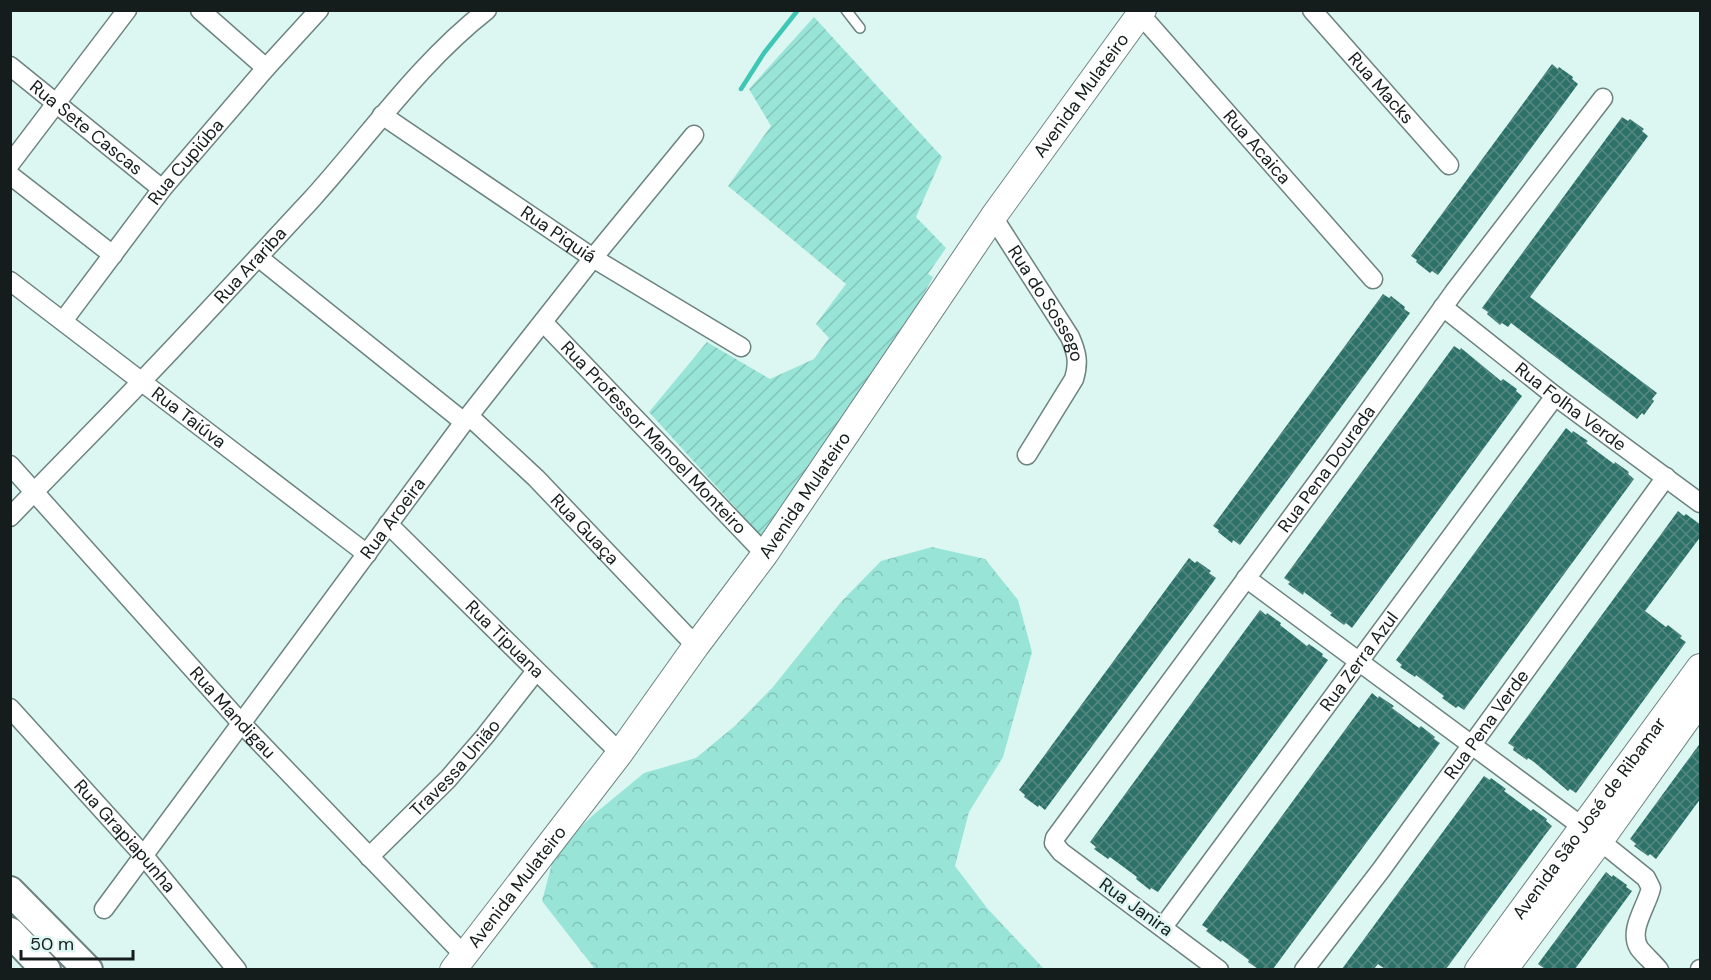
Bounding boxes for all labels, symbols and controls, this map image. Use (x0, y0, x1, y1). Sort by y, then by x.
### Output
street label: Avenida Mulateiro (1028, 28, 1134, 163)
street label: Rua Macks (1343, 47, 1419, 129)
street label: Rua Sete Cascas (25, 75, 148, 181)
street label: Rua Acaica (1218, 105, 1296, 189)
street label: Rua Cupiúba (142, 114, 229, 210)
street label: Rua Piquiá (516, 200, 601, 269)
street label: Rua Arariba (209, 222, 292, 309)
street label: Rua do Sossego (1002, 241, 1089, 363)
street label: Rua Professor Manoel Monteiro (555, 336, 752, 539)
street label: Rua Folha Verde (1510, 357, 1631, 457)
street label: Rua Taiúva (147, 382, 231, 454)
street label: Rua Pena Dourada (1272, 401, 1381, 537)
street label: Avenida Mulateiro (753, 427, 856, 563)
street label: Rua Aroeira (355, 473, 431, 564)
street label: Rua Guaça (545, 489, 624, 570)
street label: Rua Tipuana (460, 595, 549, 683)
street label: Rua Zerra Azul (1314, 607, 1404, 716)
street label: Rua Mandigau (184, 662, 281, 764)
street label: Rua Pena Verde (1439, 665, 1534, 784)
street label: Avenida São José de Ribamar (1507, 712, 1671, 924)
street label: Travessa União (405, 714, 506, 822)
street label: Rua Grapiapunha (68, 774, 181, 898)
street label: Avenida Mulateiro (462, 821, 572, 953)
street label: Rua Janira (1094, 872, 1178, 942)
scale bar (21, 923, 134, 961)
text: 50 m (30, 932, 74, 956)

